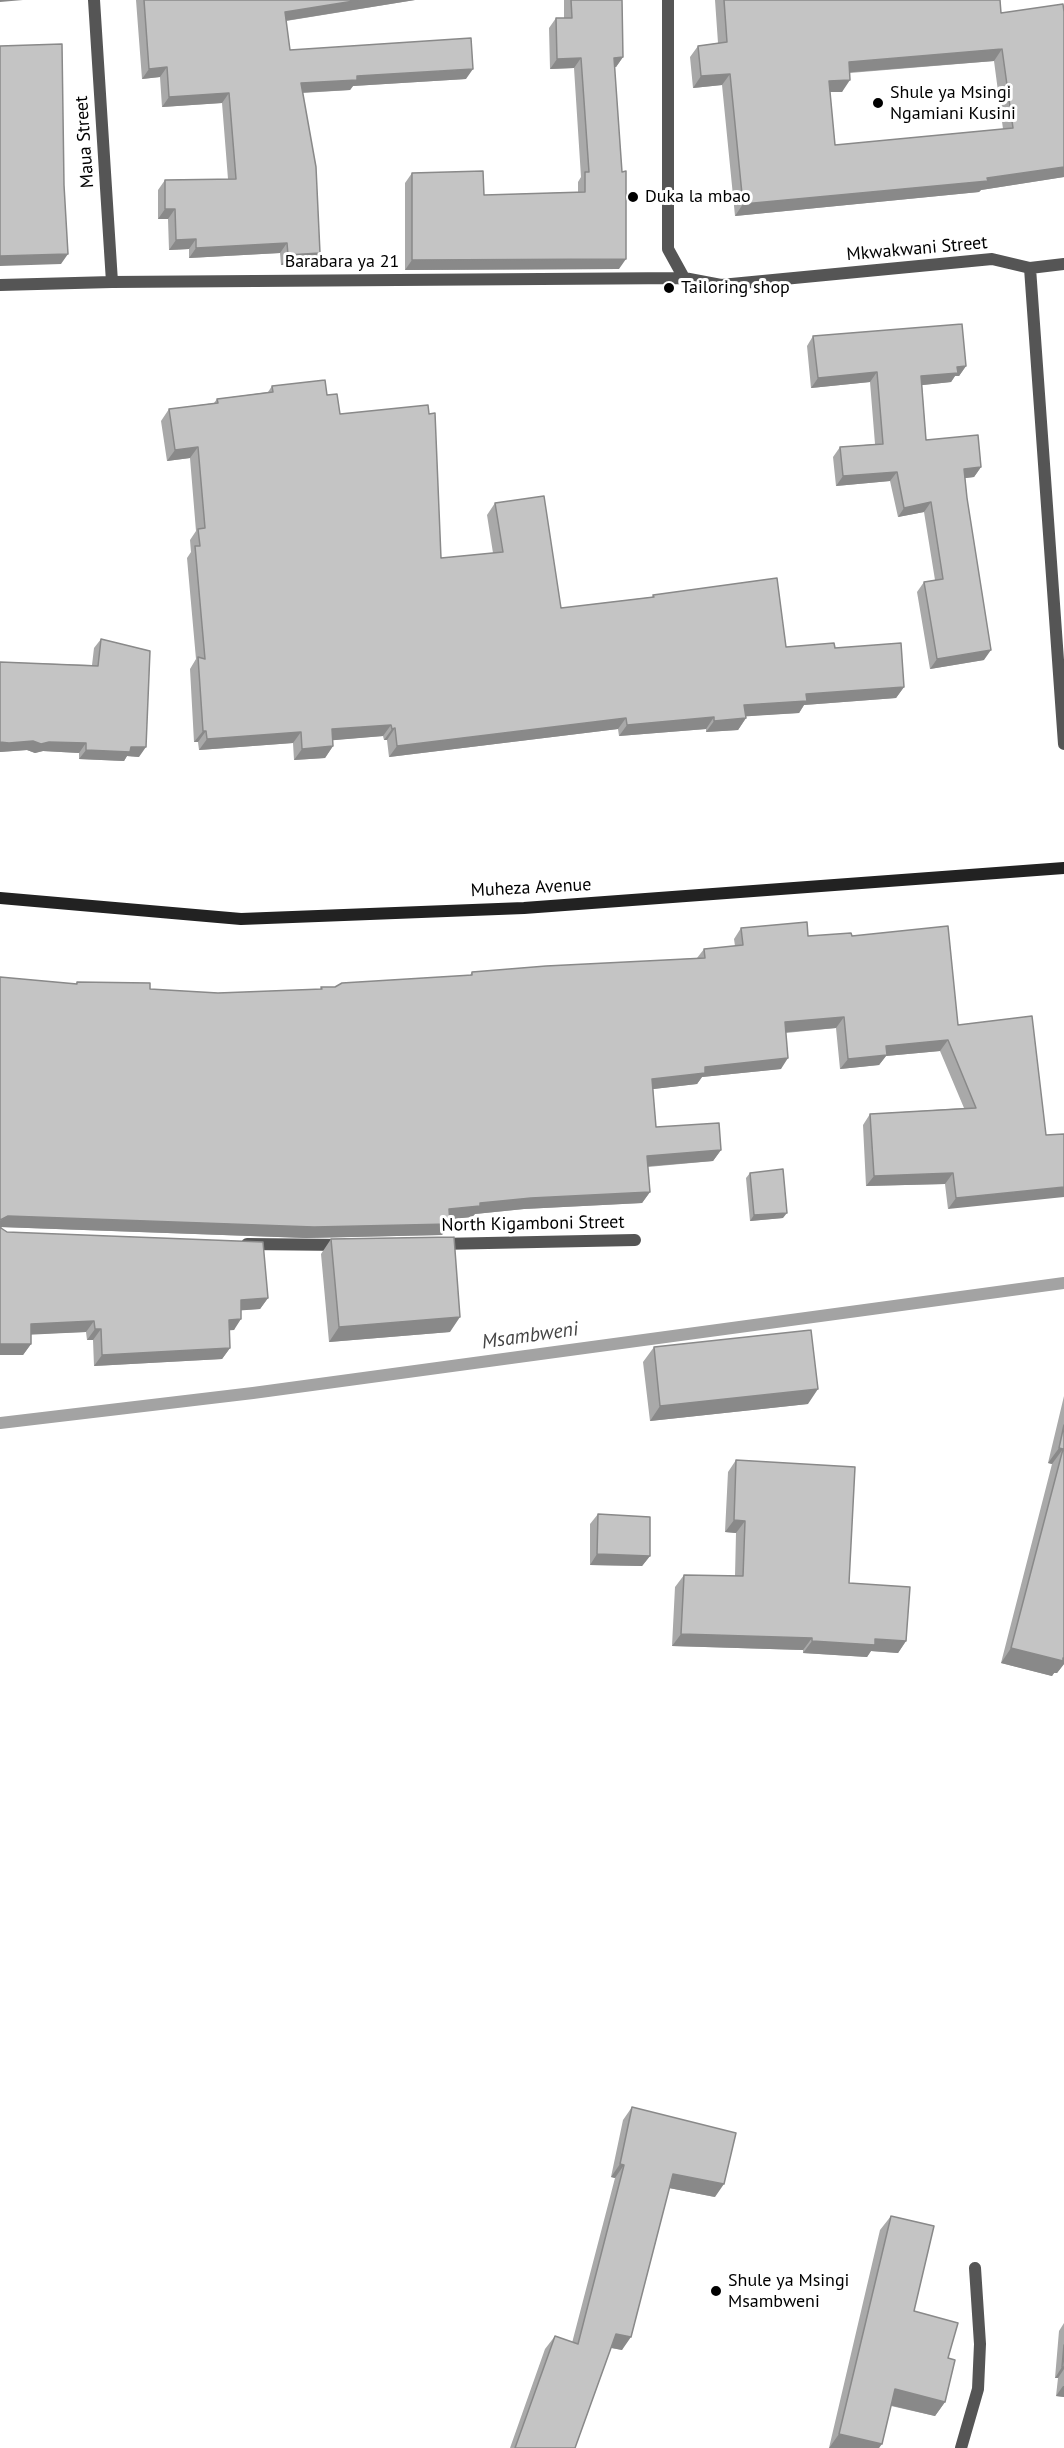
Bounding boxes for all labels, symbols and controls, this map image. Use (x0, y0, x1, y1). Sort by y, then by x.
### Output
place label: Shule ya Msingi Ngamiani Kusini (890, 82, 1016, 124)
street label: Maua Street (71, 95, 99, 189)
marker: Shule ya Msingi Ngamiani Kusini (871, 96, 885, 110)
place label: Duka la mbao (645, 186, 751, 208)
marker: Duka la mbao (626, 190, 640, 204)
street label: Mkwakwani Street (846, 232, 988, 266)
street label: Barabara ya 21 (285, 251, 399, 273)
place label: Tailoring shop (681, 277, 790, 299)
marker: Tailoring shop (662, 281, 676, 295)
street label: Muheza Avenue (470, 874, 592, 902)
street label: North Kigamboni Street (441, 1212, 625, 1236)
water label: Msambweni (480, 1317, 580, 1355)
place label: Shule ya Msingi Msambweni (728, 2270, 849, 2312)
marker: Shule ya Msingi Msambweni (709, 2284, 723, 2298)

